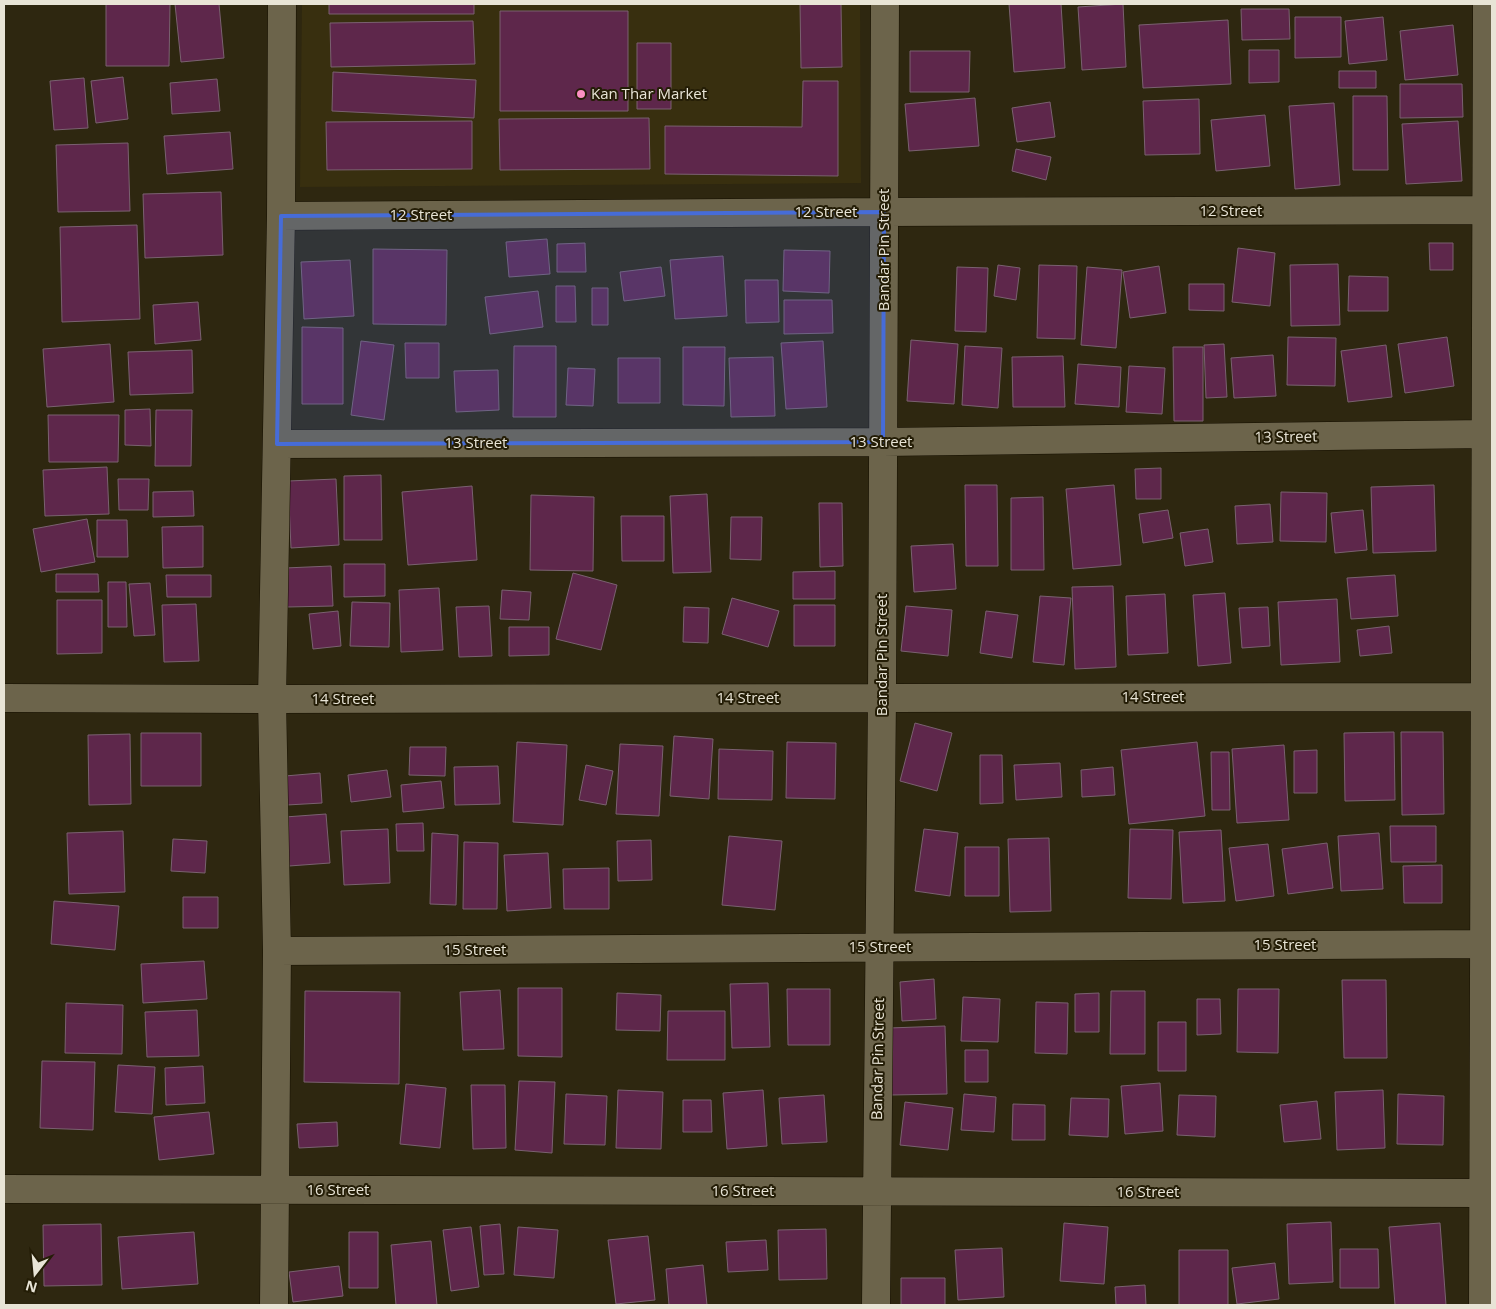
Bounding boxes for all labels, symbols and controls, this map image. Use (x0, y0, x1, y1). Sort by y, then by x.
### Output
place label: Kan Thar Market (591, 83, 707, 103)
marker: Kan Thar Market (575, 88, 587, 100)
street label: Bandar Pin Street (873, 189, 893, 311)
street label: 12 Street (1200, 200, 1262, 220)
street label: 12 Street (795, 201, 857, 221)
street label: 12 Street (390, 204, 452, 224)
street label: 13 Street (1254, 425, 1318, 447)
street label: 13 Street (850, 431, 912, 451)
street label: 13 Street (445, 432, 507, 452)
street label: Bandar Pin Street (871, 594, 891, 716)
street label: 14 Street (1122, 686, 1184, 706)
street label: 14 Street (717, 687, 779, 707)
street label: 14 Street (312, 688, 374, 708)
street label: 15 Street (1254, 934, 1316, 954)
street label: 15 Street (849, 936, 911, 956)
street label: 15 Street (444, 939, 506, 959)
street label: Bandar Pin Street (866, 998, 888, 1120)
street label: 16 Street (307, 1179, 369, 1199)
street label: 16 Street (712, 1180, 774, 1200)
street label: 16 Street (1117, 1181, 1179, 1201)
north arrow (10, 1249, 60, 1299)
text: N (23, 1276, 39, 1298)

